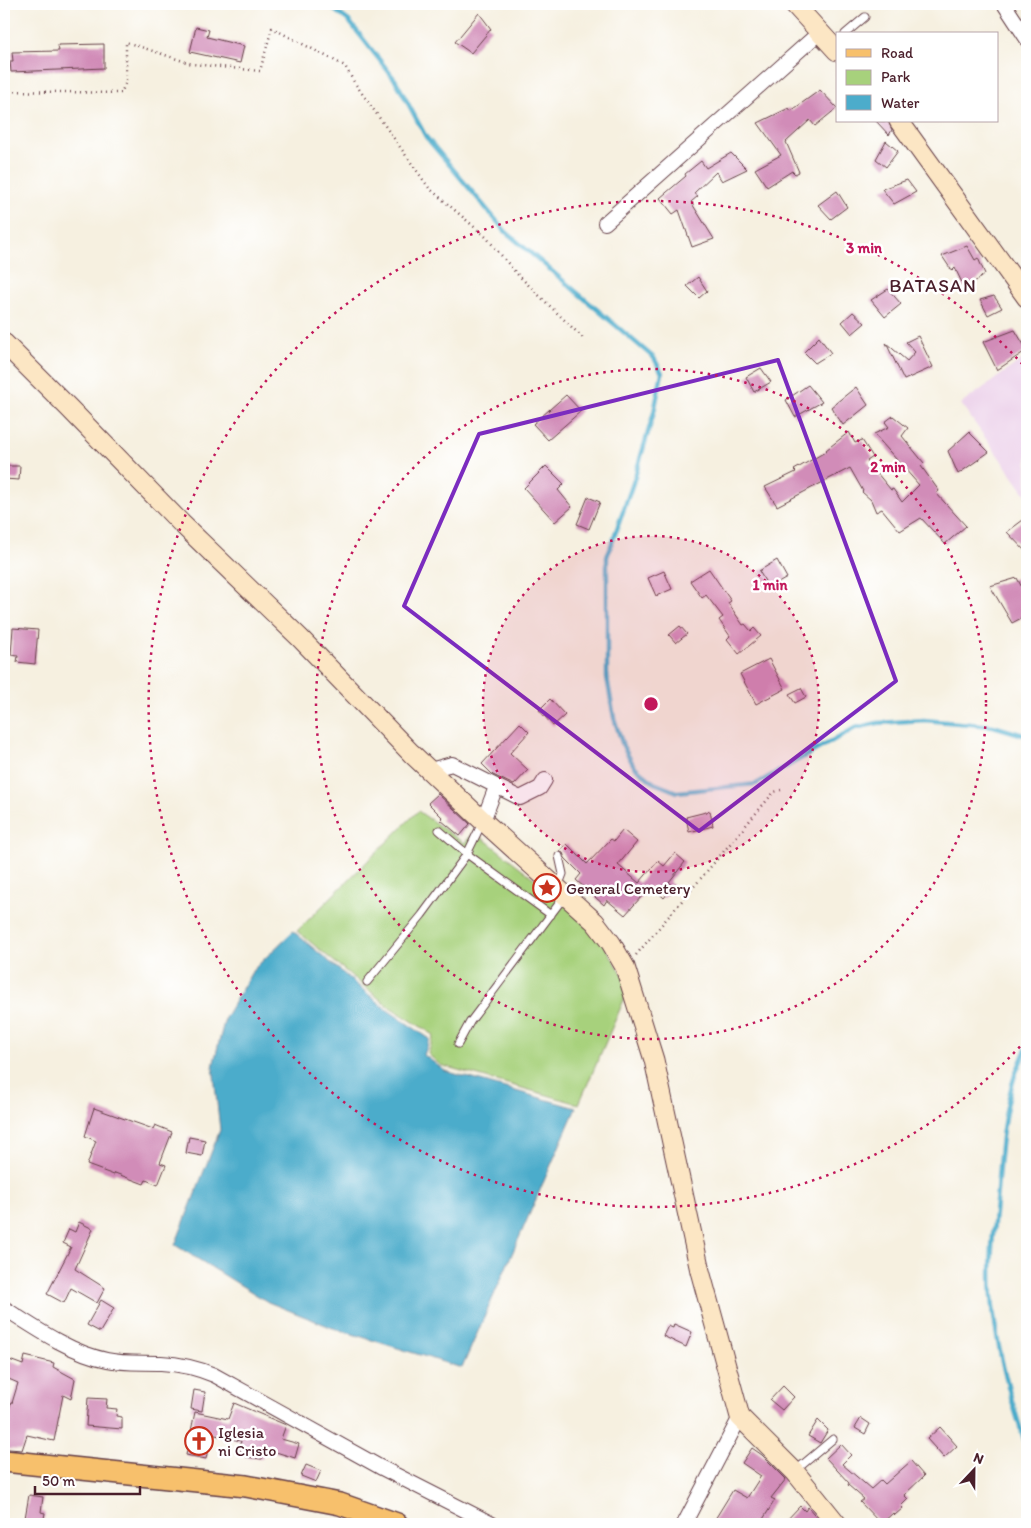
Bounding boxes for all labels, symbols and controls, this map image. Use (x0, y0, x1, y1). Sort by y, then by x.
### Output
legend (836, 32, 998, 122)
text: Road (881, 44, 914, 62)
text: Park (881, 68, 911, 86)
text: Water (881, 94, 920, 112)
text: 3 min (846, 239, 883, 257)
district label: BATASAN (889, 274, 977, 297)
text: 2 min (870, 458, 907, 476)
text: 1 min (753, 576, 788, 594)
centre of rings (642, 695, 660, 713)
place icon: General Cemetery (532, 873, 562, 903)
place label: General Cemetery (566, 879, 691, 898)
place label: Iglesia ni Cristo (218, 1423, 277, 1460)
church icon: Iglesia ni Cristo (184, 1426, 214, 1456)
north arrow (948, 1446, 998, 1496)
text: N (971, 1449, 986, 1468)
scale bar (35, 1463, 140, 1495)
text: 50 m (42, 1472, 75, 1490)

